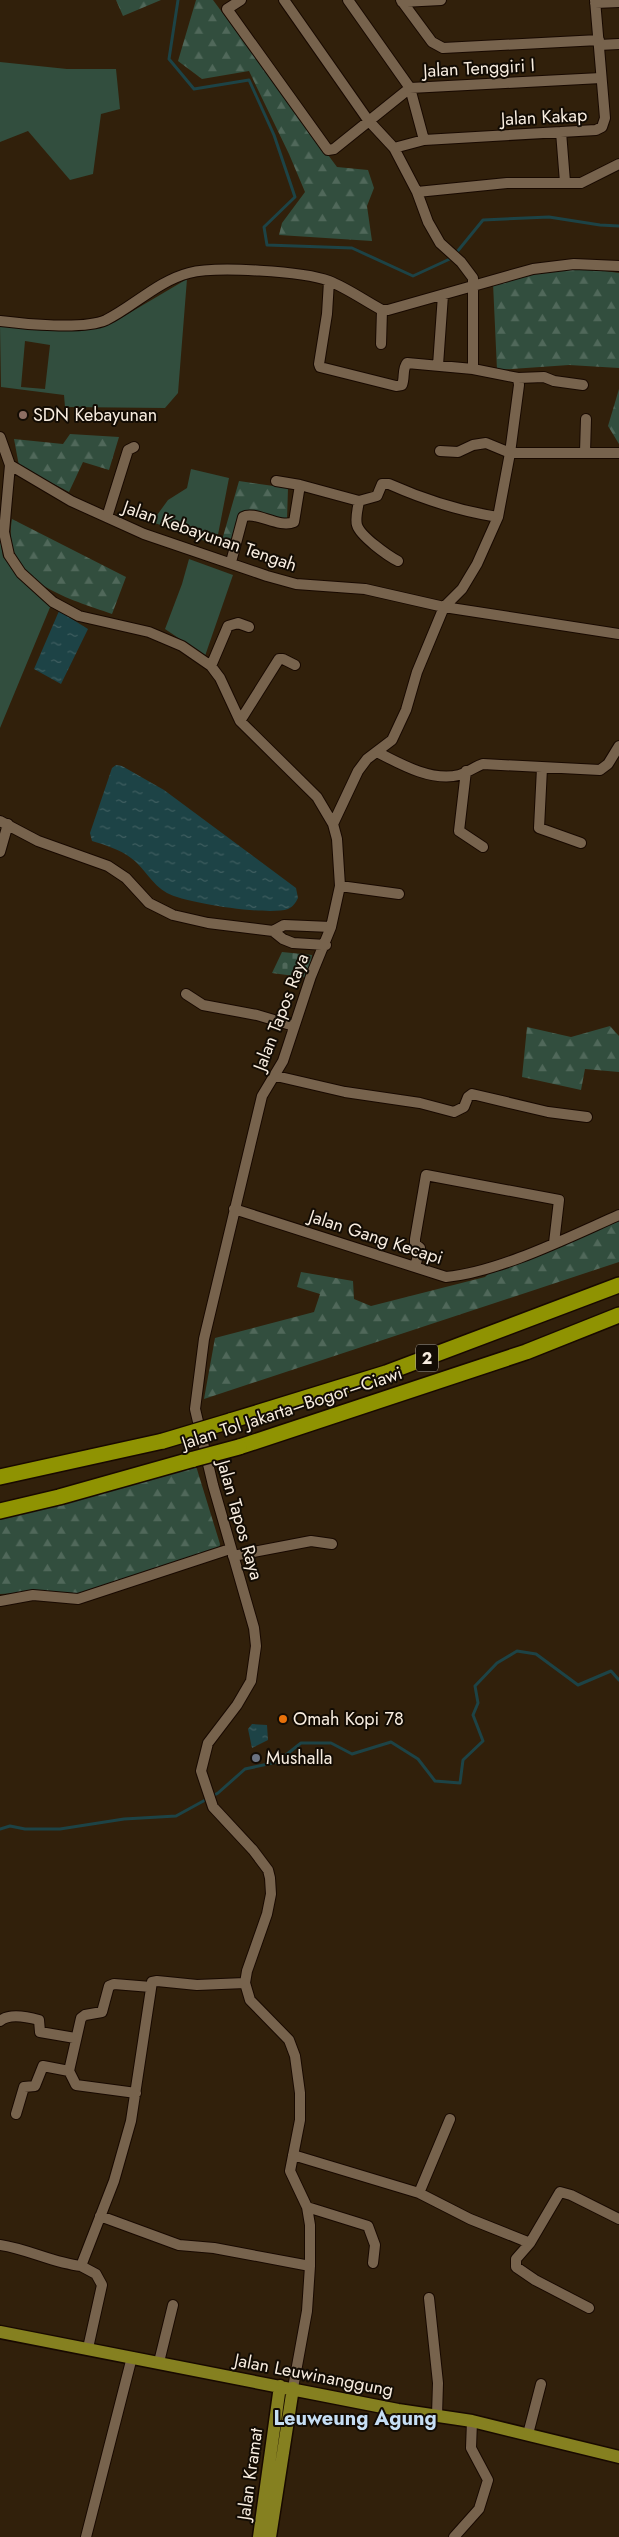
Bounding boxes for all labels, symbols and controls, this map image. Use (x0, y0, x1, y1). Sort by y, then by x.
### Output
street label: Jalan Tenggiri I (421, 52, 535, 84)
street label: Jalan Kakap (498, 102, 588, 132)
place label: SDN Kebayunan (33, 402, 157, 428)
marker: SDN Kebayunan (17, 409, 29, 421)
street label: Jalan Kebayunan Tengah (118, 493, 300, 578)
street label: Jalan Tapos Raya (246, 950, 315, 1076)
street label: Jalan Gang Kecapi (304, 1202, 446, 1271)
road number: 2 (416, 1345, 438, 1372)
street label: Jalan Tol Jakarta–Bogor–Ciawi (176, 1360, 406, 1457)
street label: Jalan Tapos Raya (210, 1455, 270, 1583)
place label: Omah Kopi 78 (293, 1706, 404, 1732)
marker: Omah Kopi 78 (277, 1713, 289, 1725)
place label: Mushalla (266, 1745, 332, 1771)
marker: Mushalla (250, 1752, 262, 1764)
street label: Jalan Leuwinanggung (230, 2346, 396, 2403)
district label: Leuweung Agung (273, 2404, 437, 2433)
street label: Jalan Kramat (230, 2426, 269, 2524)

